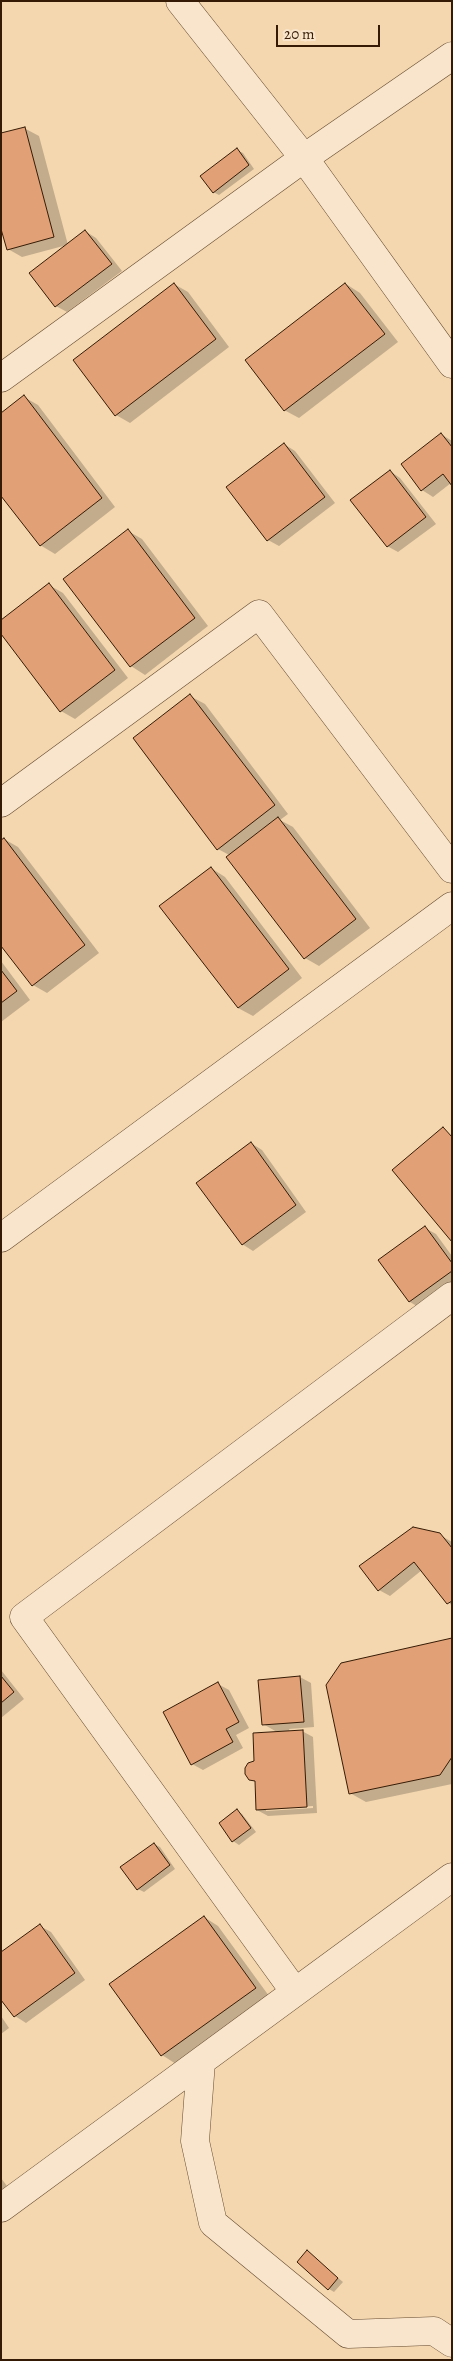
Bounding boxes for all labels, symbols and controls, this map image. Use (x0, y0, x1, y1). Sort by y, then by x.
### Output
scale bar (278, 15, 382, 47)
text: 20 m (284, 24, 315, 44)

